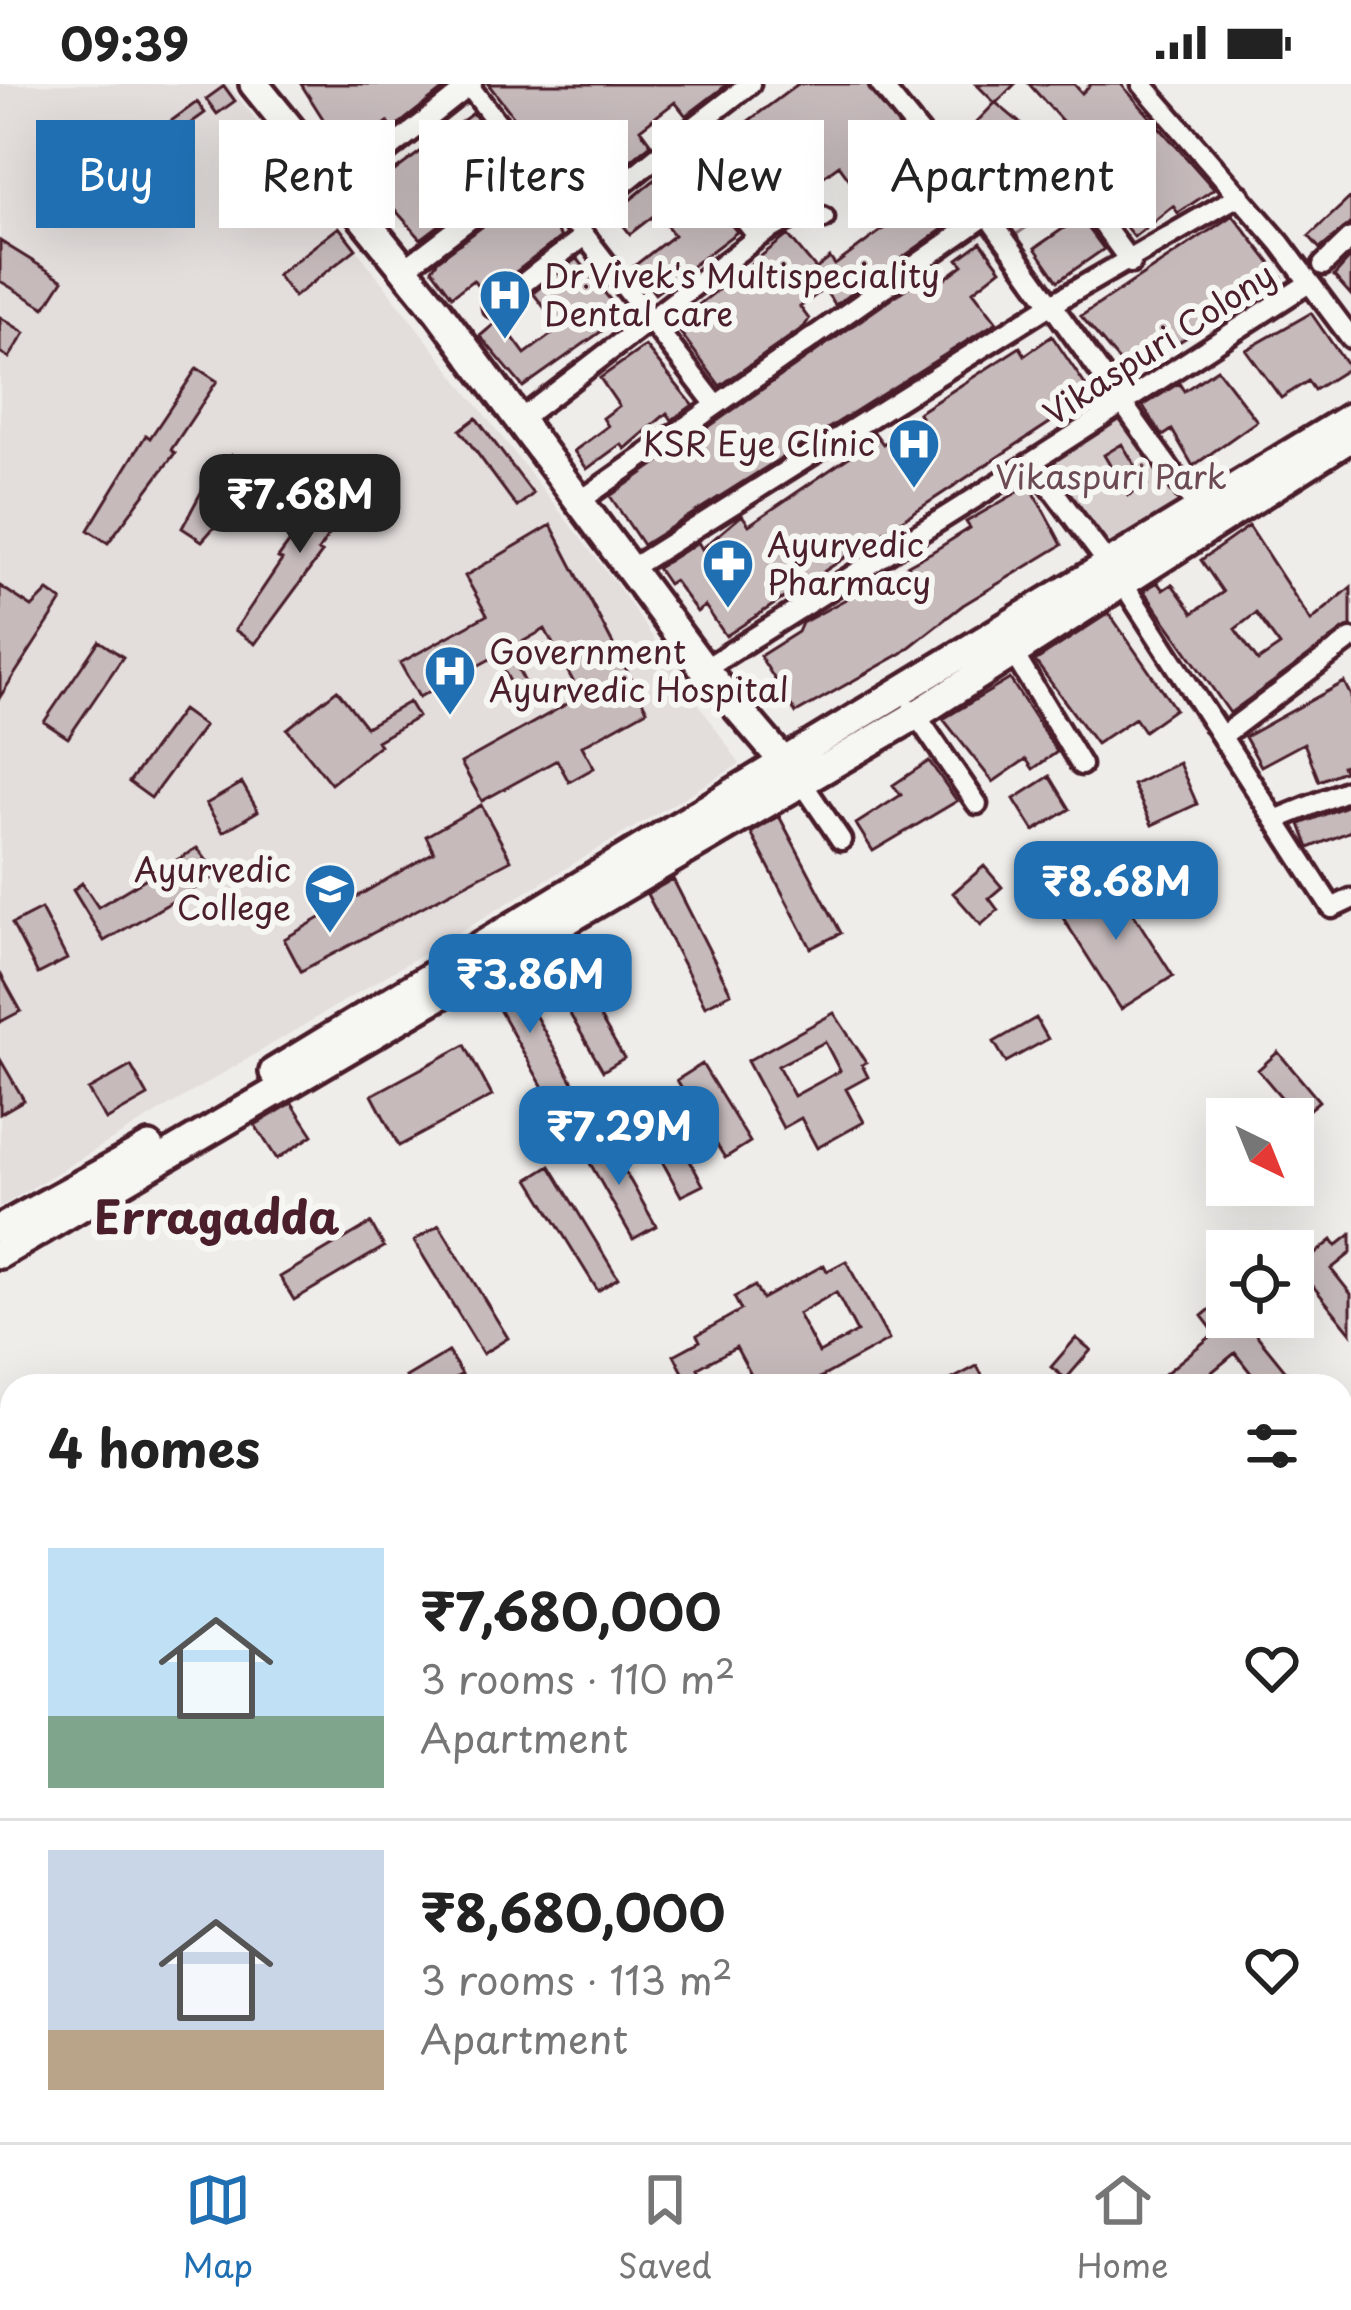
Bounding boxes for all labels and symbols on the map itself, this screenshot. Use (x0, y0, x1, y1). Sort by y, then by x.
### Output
place label: Dr.Vivek's Multispeciality Dental care (544, 249, 940, 337)
street label: Vikaspuri Colony (1032, 249, 1284, 436)
hospital icon: Dr.Vivek's Multispeciality Dental care (477, 267, 533, 341)
hospital icon: KSR Eye Clinic (886, 416, 942, 490)
place label: KSR Eye Clinic (642, 417, 875, 467)
park label: Vikaspuri Park (995, 450, 1227, 500)
pin: ₹7.68M (202, 454, 398, 556)
place label: Ayurvedic Pharmacy (767, 518, 931, 606)
pharmacy icon: Ayurvedic Pharmacy (700, 536, 756, 610)
place label: Government Ayurvedic Hospital (489, 625, 789, 713)
hospital icon: Government Ayurvedic Hospital (422, 643, 478, 717)
pin: ₹8.68M (1018, 841, 1214, 943)
place label: Ayurvedic College (134, 843, 291, 931)
school or university icon: Ayurvedic College (302, 861, 358, 935)
pin: ₹3.86M (432, 934, 628, 1036)
pin: ₹7.29M (521, 1086, 717, 1188)
north arrow (1206, 1098, 1314, 1206)
district label: Erragadda (94, 1181, 340, 1249)

